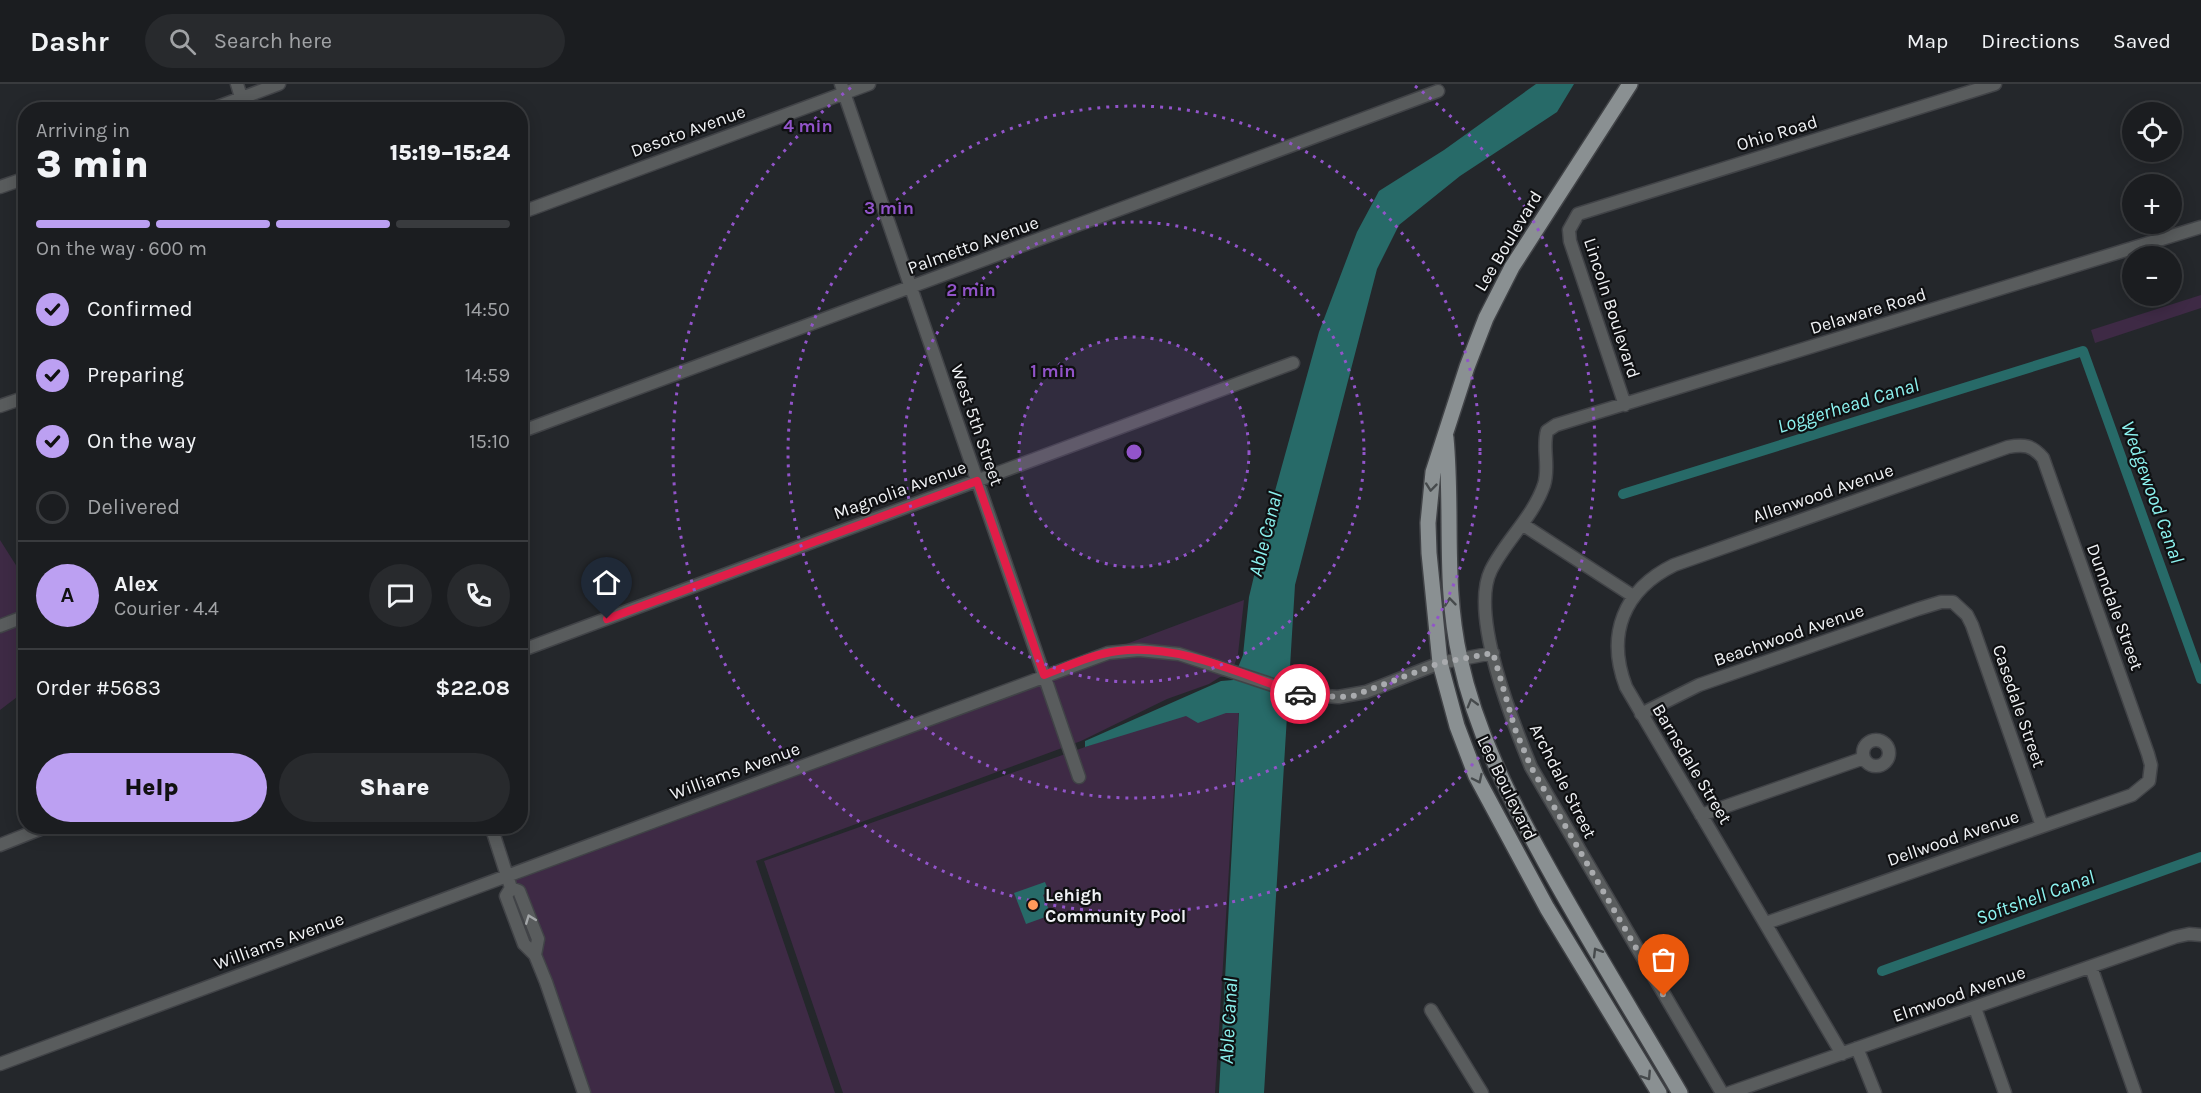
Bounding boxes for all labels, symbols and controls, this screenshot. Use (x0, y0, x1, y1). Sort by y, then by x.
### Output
search box (145, 14, 565, 68)
text: Dashr (30, 25, 109, 58)
icon: search (166, 25, 199, 58)
text: Search here (214, 28, 332, 54)
text: Map (1907, 29, 1948, 53)
text: Directions (1981, 29, 2080, 53)
text: Saved (2113, 29, 2171, 53)
street label: Desoto Avenue (628, 100, 748, 162)
map controls (2122, 102, 2182, 306)
button: locate (2122, 102, 2182, 162)
street label: Ohio Road (1734, 110, 1820, 156)
text: 4 min (783, 115, 833, 137)
text: Arriving in (36, 119, 130, 142)
text: 15:19–15:24 (390, 140, 510, 166)
text: 3 min (36, 141, 149, 187)
button: + (2122, 174, 2182, 234)
street label: Lee Boulevard (1469, 187, 1547, 295)
text: 3 min (864, 197, 914, 219)
street label: Palmetto Avenue (904, 211, 1042, 279)
street label: Lincoln Boulevard (1579, 235, 1645, 381)
text: On the way · 600 m (36, 237, 207, 260)
button: − (2122, 246, 2182, 306)
text: 2 min (946, 279, 996, 301)
street label: Delaware Road (1807, 283, 1929, 339)
icon: check (36, 293, 69, 326)
text: Confirmed (87, 296, 193, 322)
text: 14:50 (464, 298, 510, 321)
icon: check (36, 359, 69, 392)
text: 1 min (1030, 360, 1076, 382)
street label: West 5th Street (946, 361, 1008, 489)
text: Preparing (87, 362, 184, 388)
text: 14:59 (465, 364, 510, 387)
water label: Loggerhead Canal (1775, 373, 1922, 438)
water label: Wedgewood Canal (2116, 418, 2189, 566)
icon: check (36, 425, 69, 458)
text: On the way (87, 428, 196, 454)
text: 15:10 (469, 430, 510, 453)
centre of rings (1124, 442, 1144, 462)
street label: Magnolia Avenue (831, 456, 969, 524)
street label: Allenwood Avenue (1750, 459, 1896, 527)
one-way arrow (1425, 483, 1438, 492)
water label: Able Canal (1244, 489, 1287, 579)
text: Delivered (87, 494, 180, 520)
street label: Dunndale Street (2082, 541, 2148, 673)
pin (581, 557, 632, 619)
button: chat (369, 564, 432, 627)
button: phone (447, 564, 510, 627)
icon: home (590, 566, 623, 599)
text: Alex (114, 571, 158, 597)
text: A (61, 582, 74, 608)
text: Courier · 4.4 (114, 597, 219, 620)
one-way arrow (1444, 597, 1457, 606)
street label: Beachwood Avenue (1711, 599, 1867, 671)
street label: Casedale Street (1988, 642, 2050, 770)
courier (1270, 664, 1330, 724)
text: Order #5683 (36, 675, 161, 701)
text: $22.08 (435, 675, 510, 701)
icon: car (1284, 678, 1317, 711)
one-way arrow (1467, 699, 1479, 709)
street label: Barnsdale Street (1647, 700, 1737, 828)
street label: Archdale Street (1525, 720, 1601, 842)
street label: Lee Boulevard (1472, 732, 1542, 844)
street label: Williams Avenue (667, 737, 803, 805)
button: Help (36, 753, 267, 822)
button: Share (279, 753, 510, 822)
one-way arrow (1470, 772, 1482, 783)
street label: Dellwood Avenue (1884, 805, 2022, 871)
water label: Softshell Canal (1973, 865, 2098, 930)
place label: Lehigh Community Pool (1045, 884, 1186, 927)
marker: Lehigh Community Pool (1026, 898, 1040, 912)
street label: Williams Avenue (211, 907, 347, 975)
one-way arrow (525, 914, 537, 925)
pin (1638, 934, 1689, 996)
icon: bag (1647, 943, 1680, 976)
one-way arrow (1593, 948, 1604, 958)
street label: Elmwood Avenue (1890, 961, 2028, 1027)
water label: Able Canal (1215, 977, 1242, 1065)
one-way arrow (1640, 1069, 1651, 1080)

